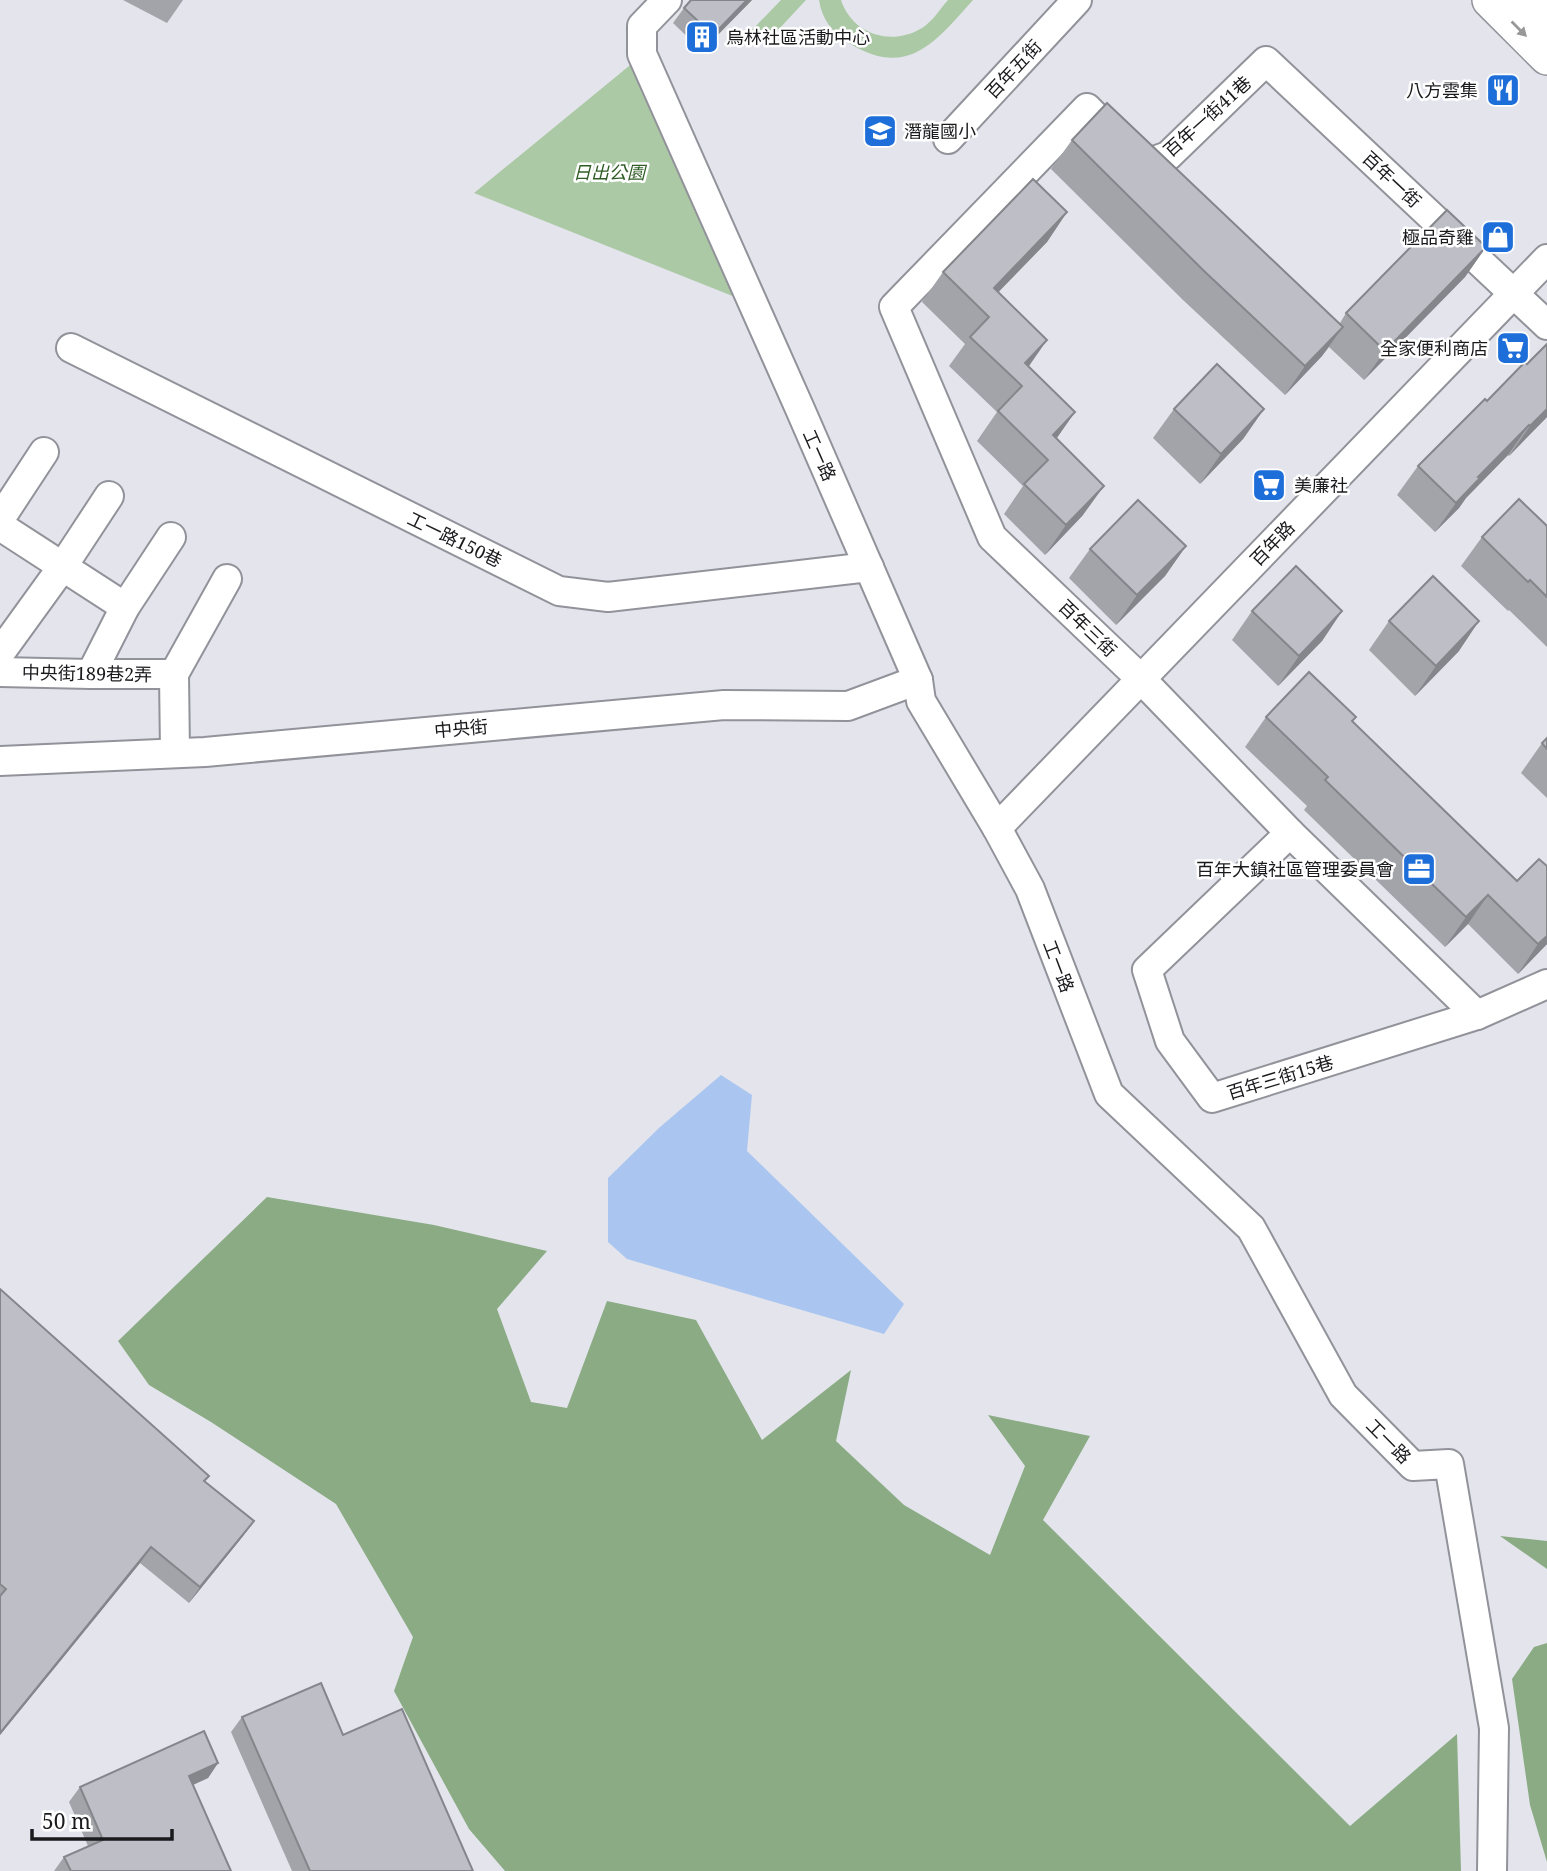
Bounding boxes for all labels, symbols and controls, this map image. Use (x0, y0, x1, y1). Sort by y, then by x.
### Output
building icon: 烏林社區活動中心 (683, 18, 721, 56)
one-way arrow (1510, 20, 1527, 37)
place label: 烏林社區活動中心 (726, 25, 870, 49)
street label: 百年五街 (980, 34, 1046, 104)
street label: 百年一街41巷 (1158, 70, 1256, 162)
restaurant icon: 八方雲集 (1484, 71, 1522, 109)
place label: 八方雲集 (1406, 78, 1478, 102)
school or university icon: 潛龍國小 (861, 112, 899, 150)
place label: 潛龍國小 (904, 119, 976, 143)
street label: 百年一街 (1357, 146, 1427, 212)
park label: 日出公園 (573, 160, 648, 184)
shop icon: 極品奇雞 (1479, 218, 1517, 256)
place label: 極品奇雞 (1402, 225, 1474, 249)
supermarket icon: 全家便利商店 (1494, 329, 1532, 367)
place label: 全家便利商店 (1380, 336, 1488, 360)
street label: 工一路 (798, 425, 842, 485)
supermarket icon: 美廉社 (1250, 466, 1288, 504)
place label: 美廉社 (1294, 473, 1348, 497)
street label: 工一路150巷 (404, 506, 506, 572)
street label: 百年路 (1245, 515, 1299, 571)
street label: 百年三街 (1054, 594, 1122, 662)
street label: 中央街189巷2弄 (22, 660, 152, 686)
street label: 中央街 (433, 714, 489, 742)
office icon: 百年大鎮社區管理委員會 (1400, 850, 1438, 888)
place label: 百年大鎮社區管理委員會 (1196, 857, 1394, 881)
street label: 工一路 (1038, 936, 1080, 996)
street label: 百年三街15巷 (1224, 1049, 1336, 1105)
street label: 工一路 (1361, 1413, 1417, 1469)
scale bar (32, 1798, 172, 1842)
text: 50 m (42, 1807, 91, 1835)

